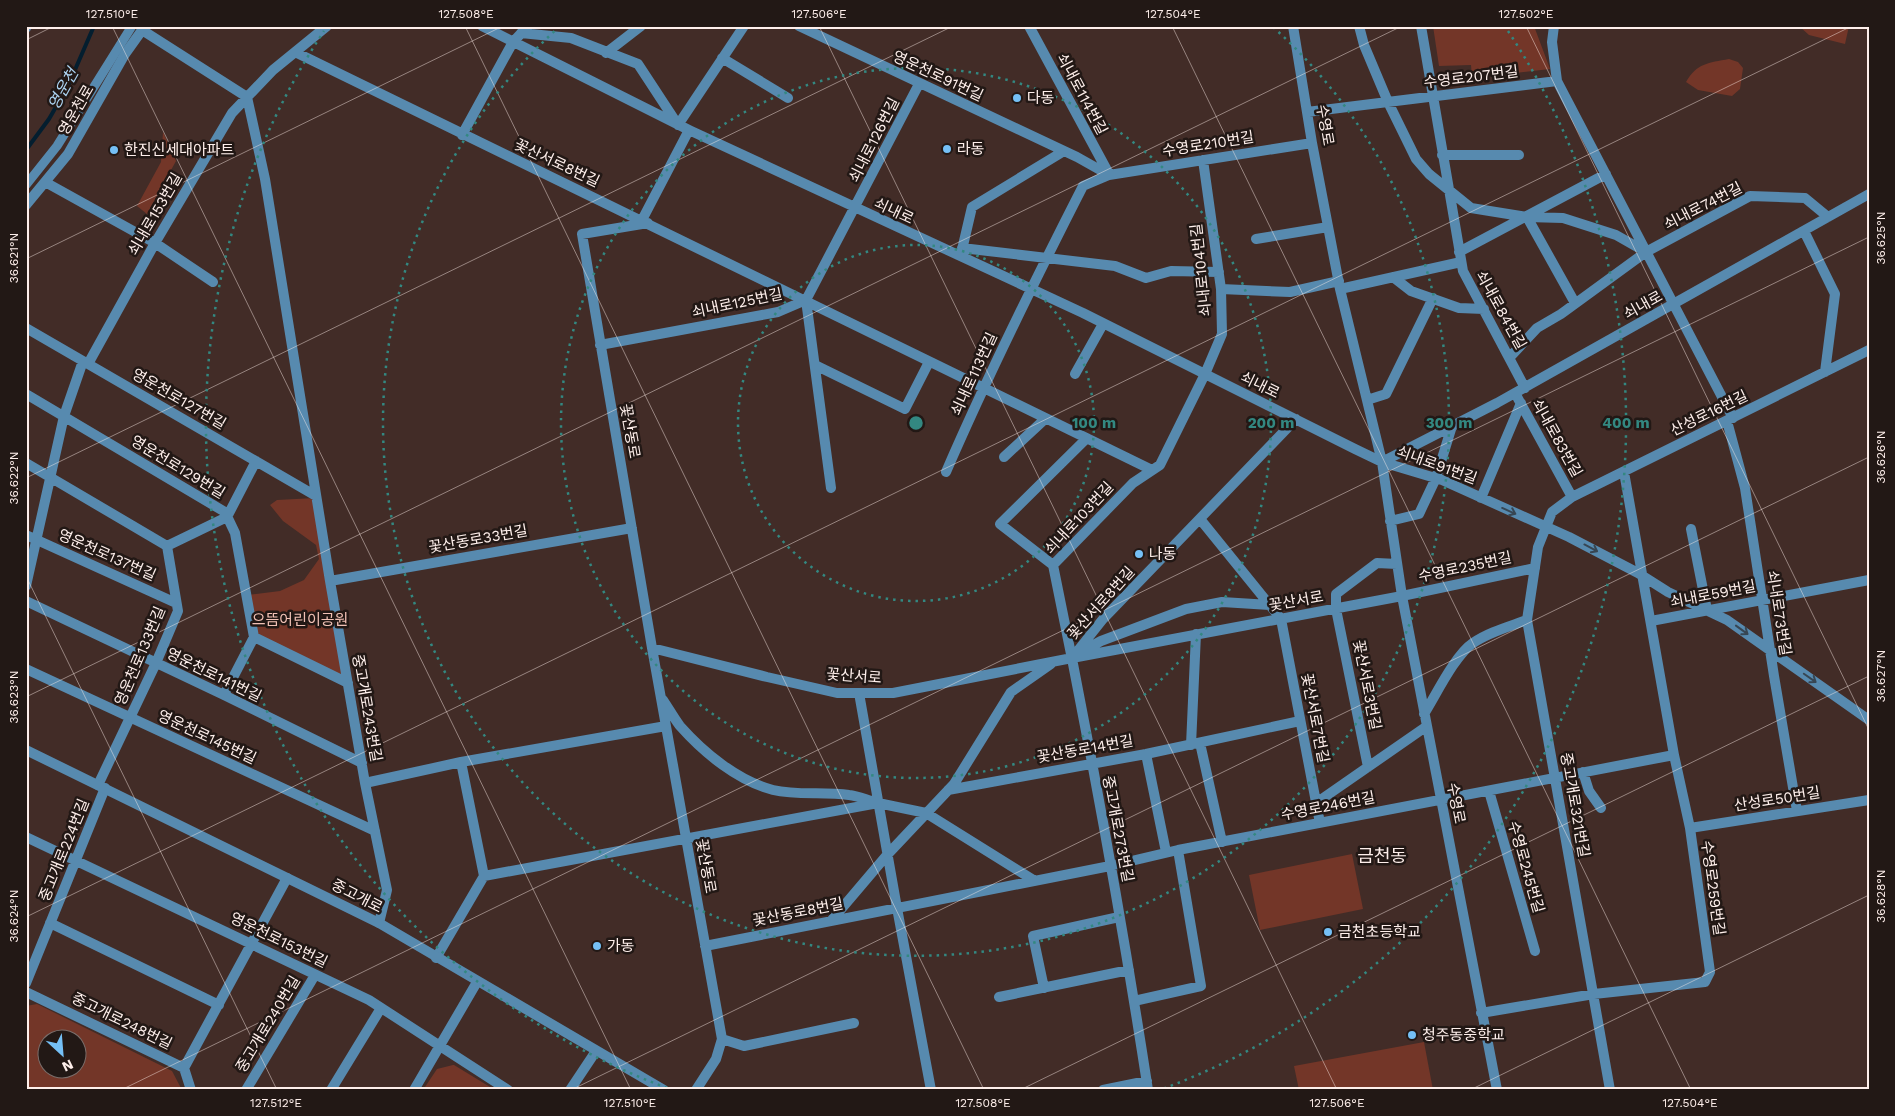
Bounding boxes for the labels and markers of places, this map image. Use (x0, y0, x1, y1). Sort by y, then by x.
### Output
place label: 다동 (1027, 89, 1055, 107)
marker: 다동 (1011, 92, 1023, 104)
place label: 라동 (957, 140, 985, 158)
place label: 한진신세대아파트 (124, 141, 235, 159)
marker: 라동 (941, 143, 953, 155)
marker: 한진신세대아파트 (108, 144, 120, 156)
centre of rings (907, 414, 925, 432)
place label: 나동 (1149, 545, 1177, 563)
marker: 나동 (1133, 548, 1145, 560)
place label: 금천초등학교 (1338, 923, 1421, 941)
marker: 금천초등학교 (1322, 926, 1334, 938)
place label: 가동 (607, 937, 635, 955)
marker: 가동 (591, 940, 603, 952)
place label: 청주동중학교 (1422, 1026, 1505, 1044)
marker: 청주동중학교 (1406, 1029, 1418, 1041)

